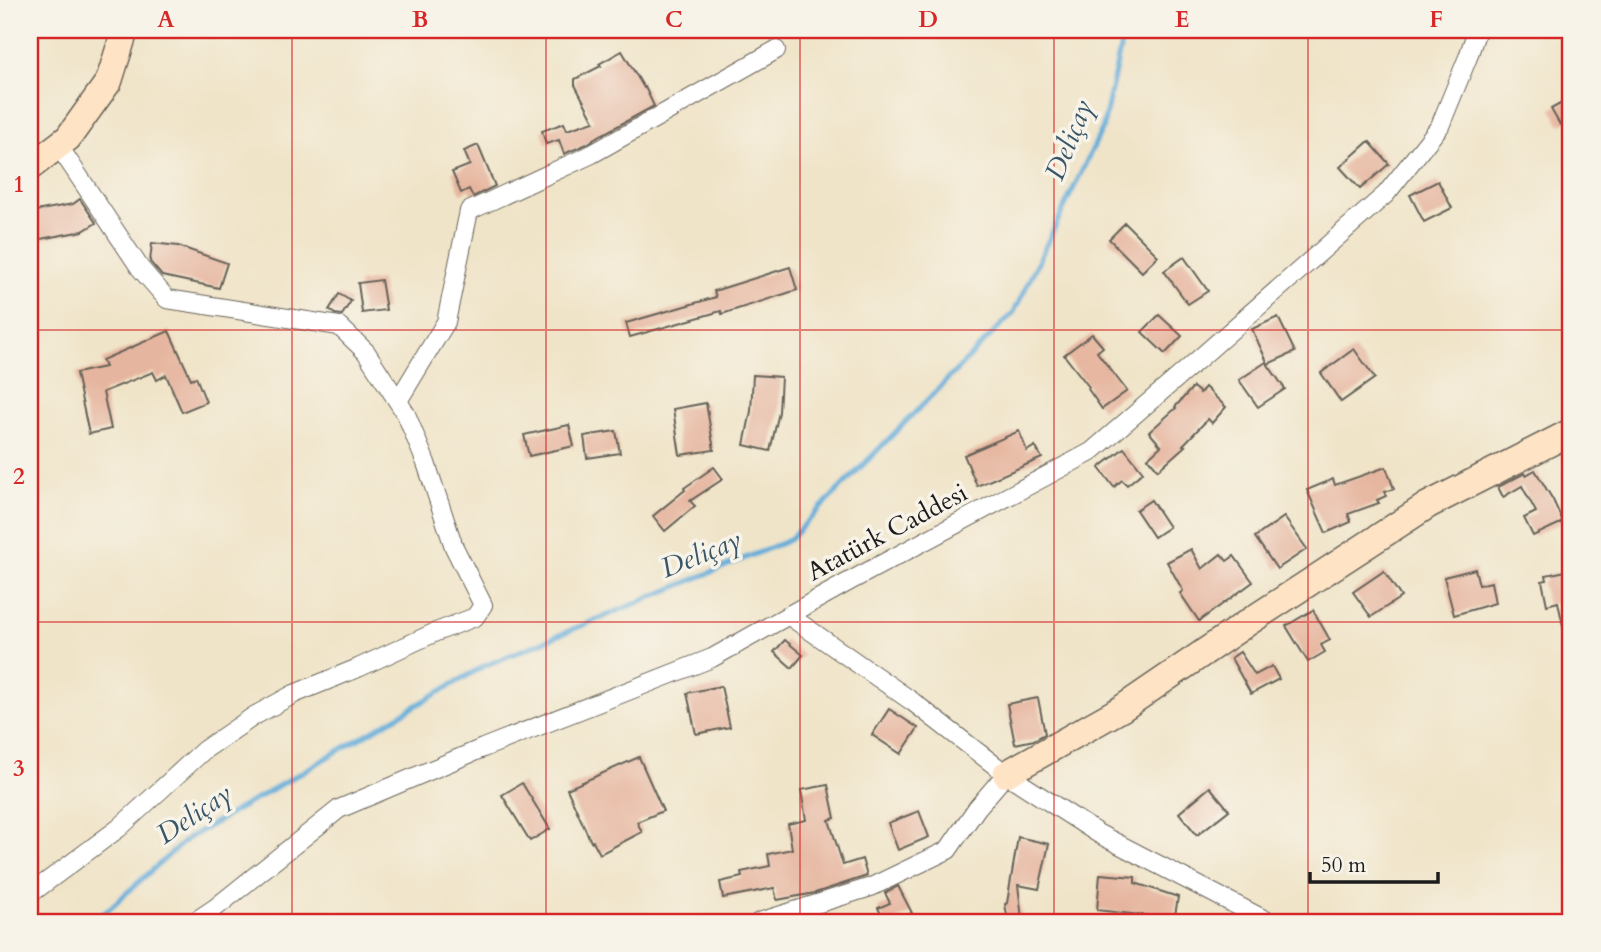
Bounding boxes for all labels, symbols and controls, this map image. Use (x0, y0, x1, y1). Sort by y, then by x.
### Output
text: A (157, 4, 175, 35)
text: B (412, 4, 428, 35)
text: C (665, 4, 683, 35)
text: D (918, 4, 938, 35)
text: E (1175, 4, 1189, 35)
text: F (1429, 4, 1443, 35)
water label: Deliçay (1036, 94, 1102, 186)
text: 1 (13, 169, 25, 200)
text: 2 (13, 461, 25, 492)
street label: Atatürk Caddesi (800, 475, 974, 589)
water label: Deliçay (655, 521, 747, 587)
text: 3 (13, 753, 25, 784)
water label: Deliçay (149, 775, 240, 853)
scale bar (1310, 840, 1438, 884)
text: 50 m (1321, 851, 1366, 880)

